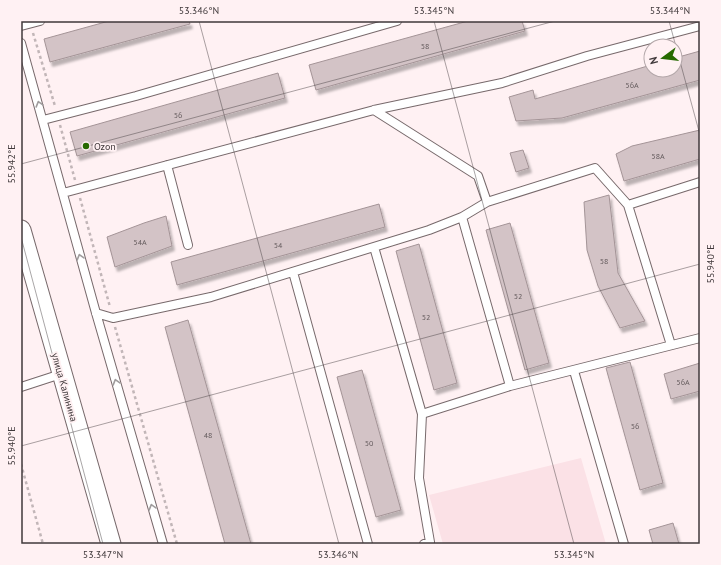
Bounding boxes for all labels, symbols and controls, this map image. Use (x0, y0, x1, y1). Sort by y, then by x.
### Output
text: 53.346°N (179, 4, 219, 17)
text: 53.345°N (414, 4, 454, 17)
text: 53.344°N (650, 4, 690, 17)
north arrow (643, 38, 683, 78)
house number: 58 (421, 41, 429, 51)
text: N (646, 55, 661, 66)
house number: 56А (625, 80, 639, 90)
one-way arrow (35, 101, 44, 108)
house number: 56 (174, 110, 182, 120)
place label: Ozon (94, 140, 116, 153)
marker: Ozon (81, 141, 91, 151)
text: 55.942°E (5, 145, 18, 184)
house number: 58А (651, 151, 665, 161)
house number: 54А (133, 237, 147, 247)
house number: 54 (274, 240, 283, 250)
text: 55.940°E (704, 245, 717, 284)
one-way arrow (76, 253, 85, 260)
house number: 58 (600, 256, 608, 266)
house number: 52 (514, 291, 522, 301)
house number: 52 (422, 312, 430, 322)
street label: улица Калинина (49, 351, 81, 423)
house number: 56А (676, 377, 690, 387)
one-way arrow (112, 378, 121, 385)
house number: 56 (631, 421, 639, 431)
text: 55.940°E (5, 427, 18, 466)
house number: 48 (204, 430, 212, 440)
house number: 50 (365, 438, 374, 448)
one-way arrow (148, 503, 157, 510)
text: 53.347°N (83, 548, 123, 561)
text: 53.346°N (318, 548, 358, 561)
text: 53.345°N (554, 548, 594, 561)

